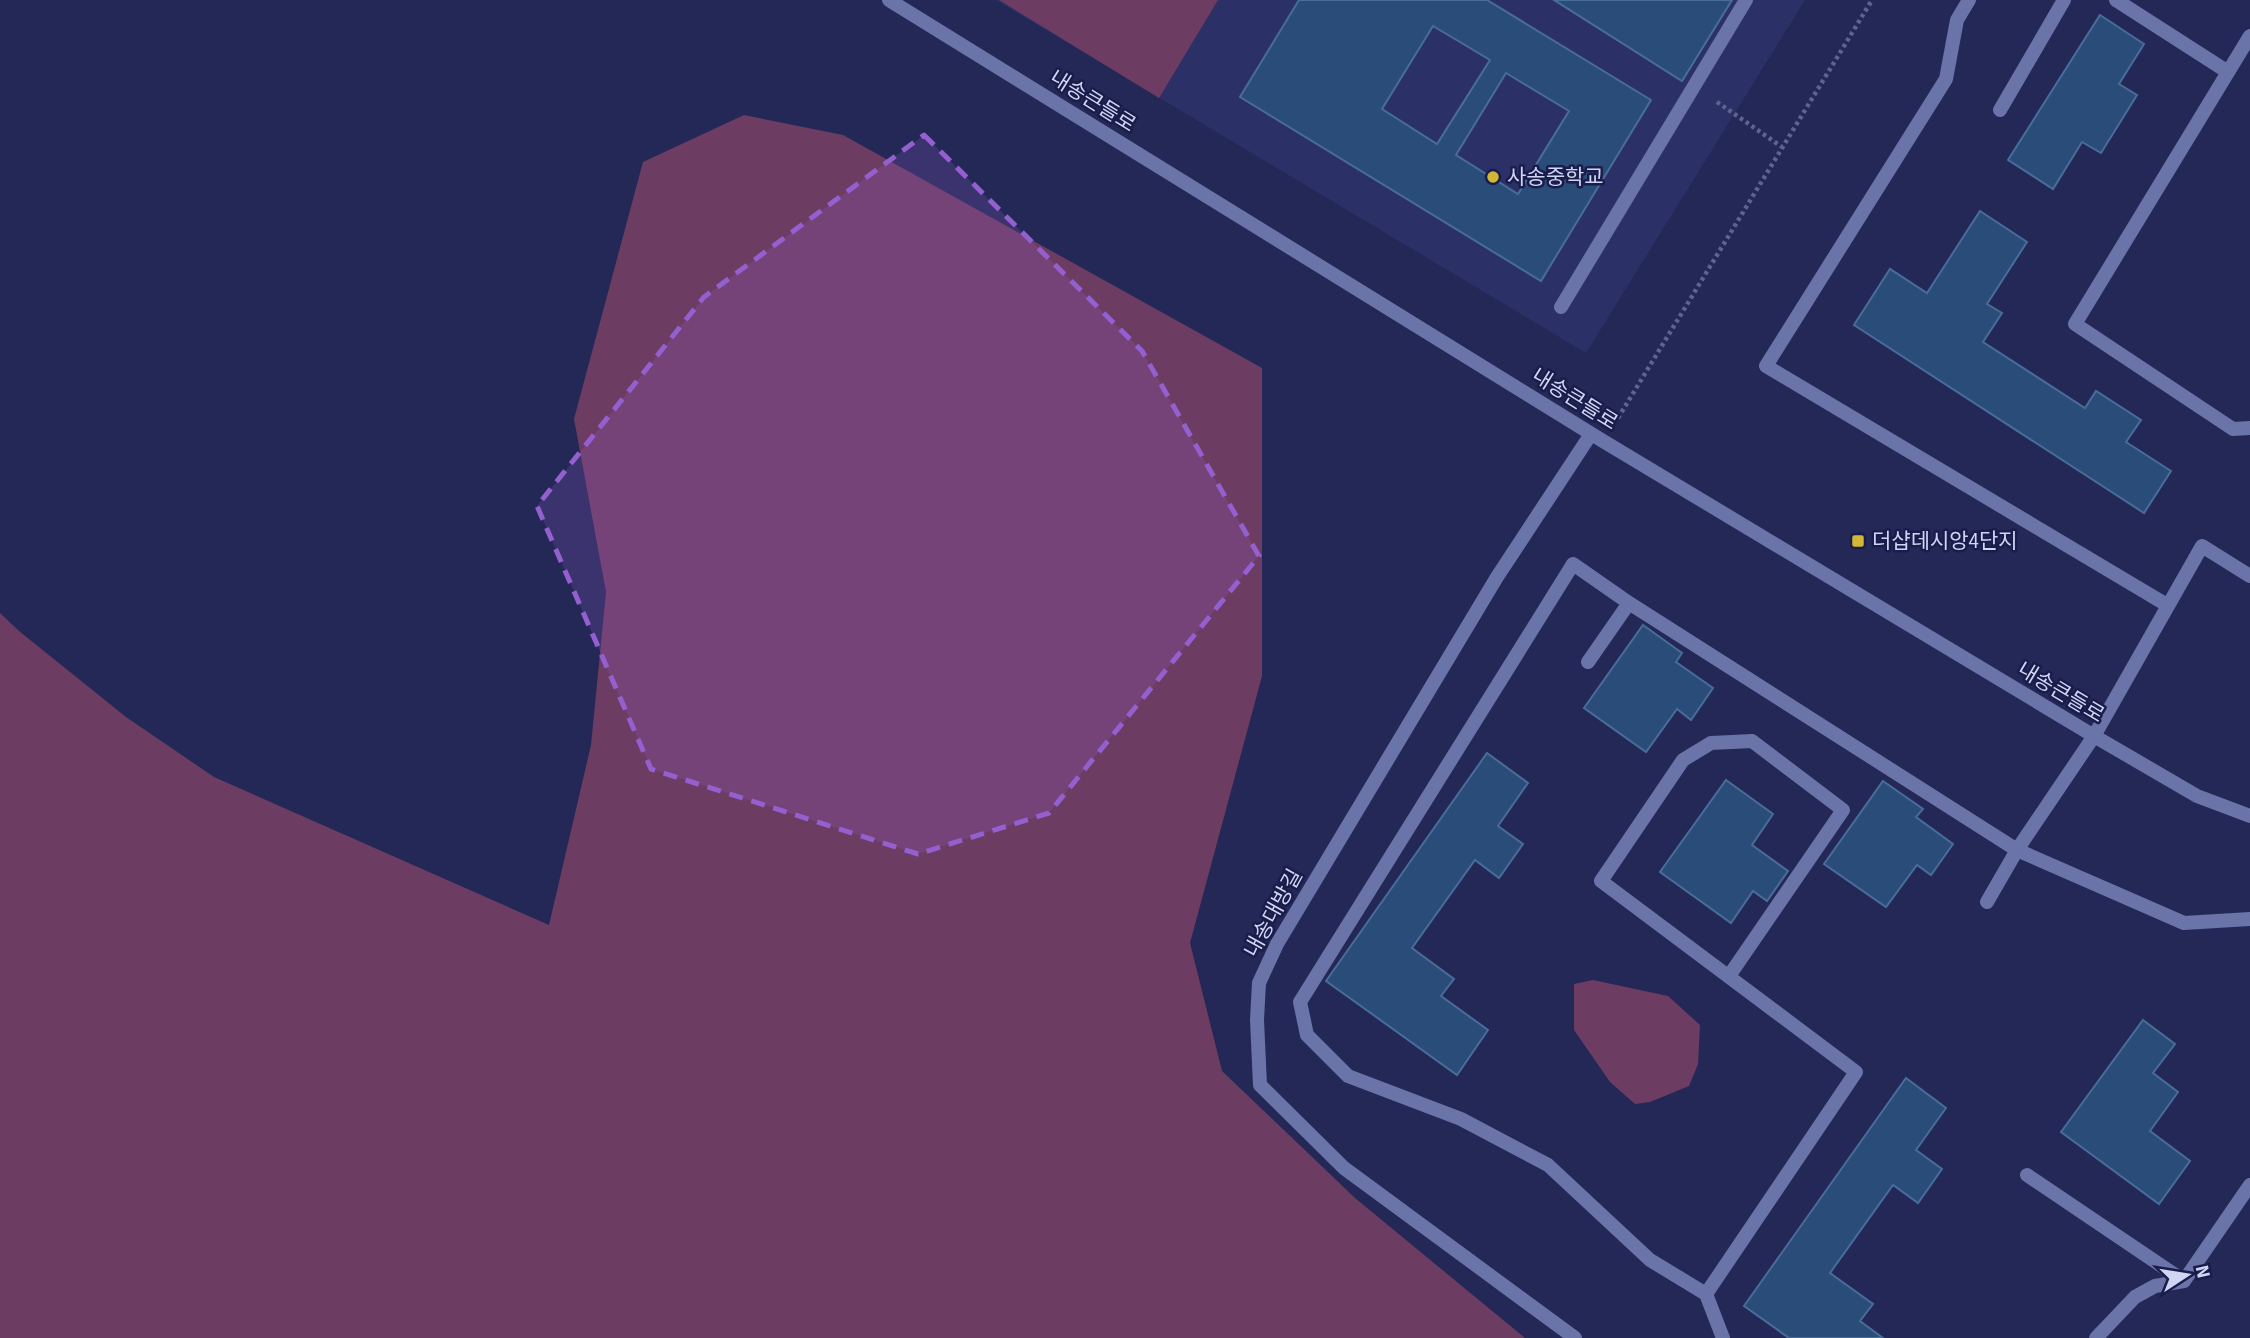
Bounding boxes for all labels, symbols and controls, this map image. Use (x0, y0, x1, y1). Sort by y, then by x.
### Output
street label: 내송큰들로 (1044, 63, 1142, 139)
place label: 사송중학교 (1507, 162, 1604, 192)
marker: 사송중학교 (1485, 169, 1501, 185)
street label: 내송큰들로 (1526, 361, 1624, 437)
place label: 더샵데시앙4단지 (1872, 526, 2018, 556)
marker: 더샵데시앙4단지 (1850, 533, 1866, 549)
street label: 내송큰들로 (2012, 654, 2110, 730)
street label: 내송대방길 (1236, 863, 1310, 963)
north arrow (2152, 1240, 2222, 1310)
text: N (2188, 1263, 2217, 1281)

